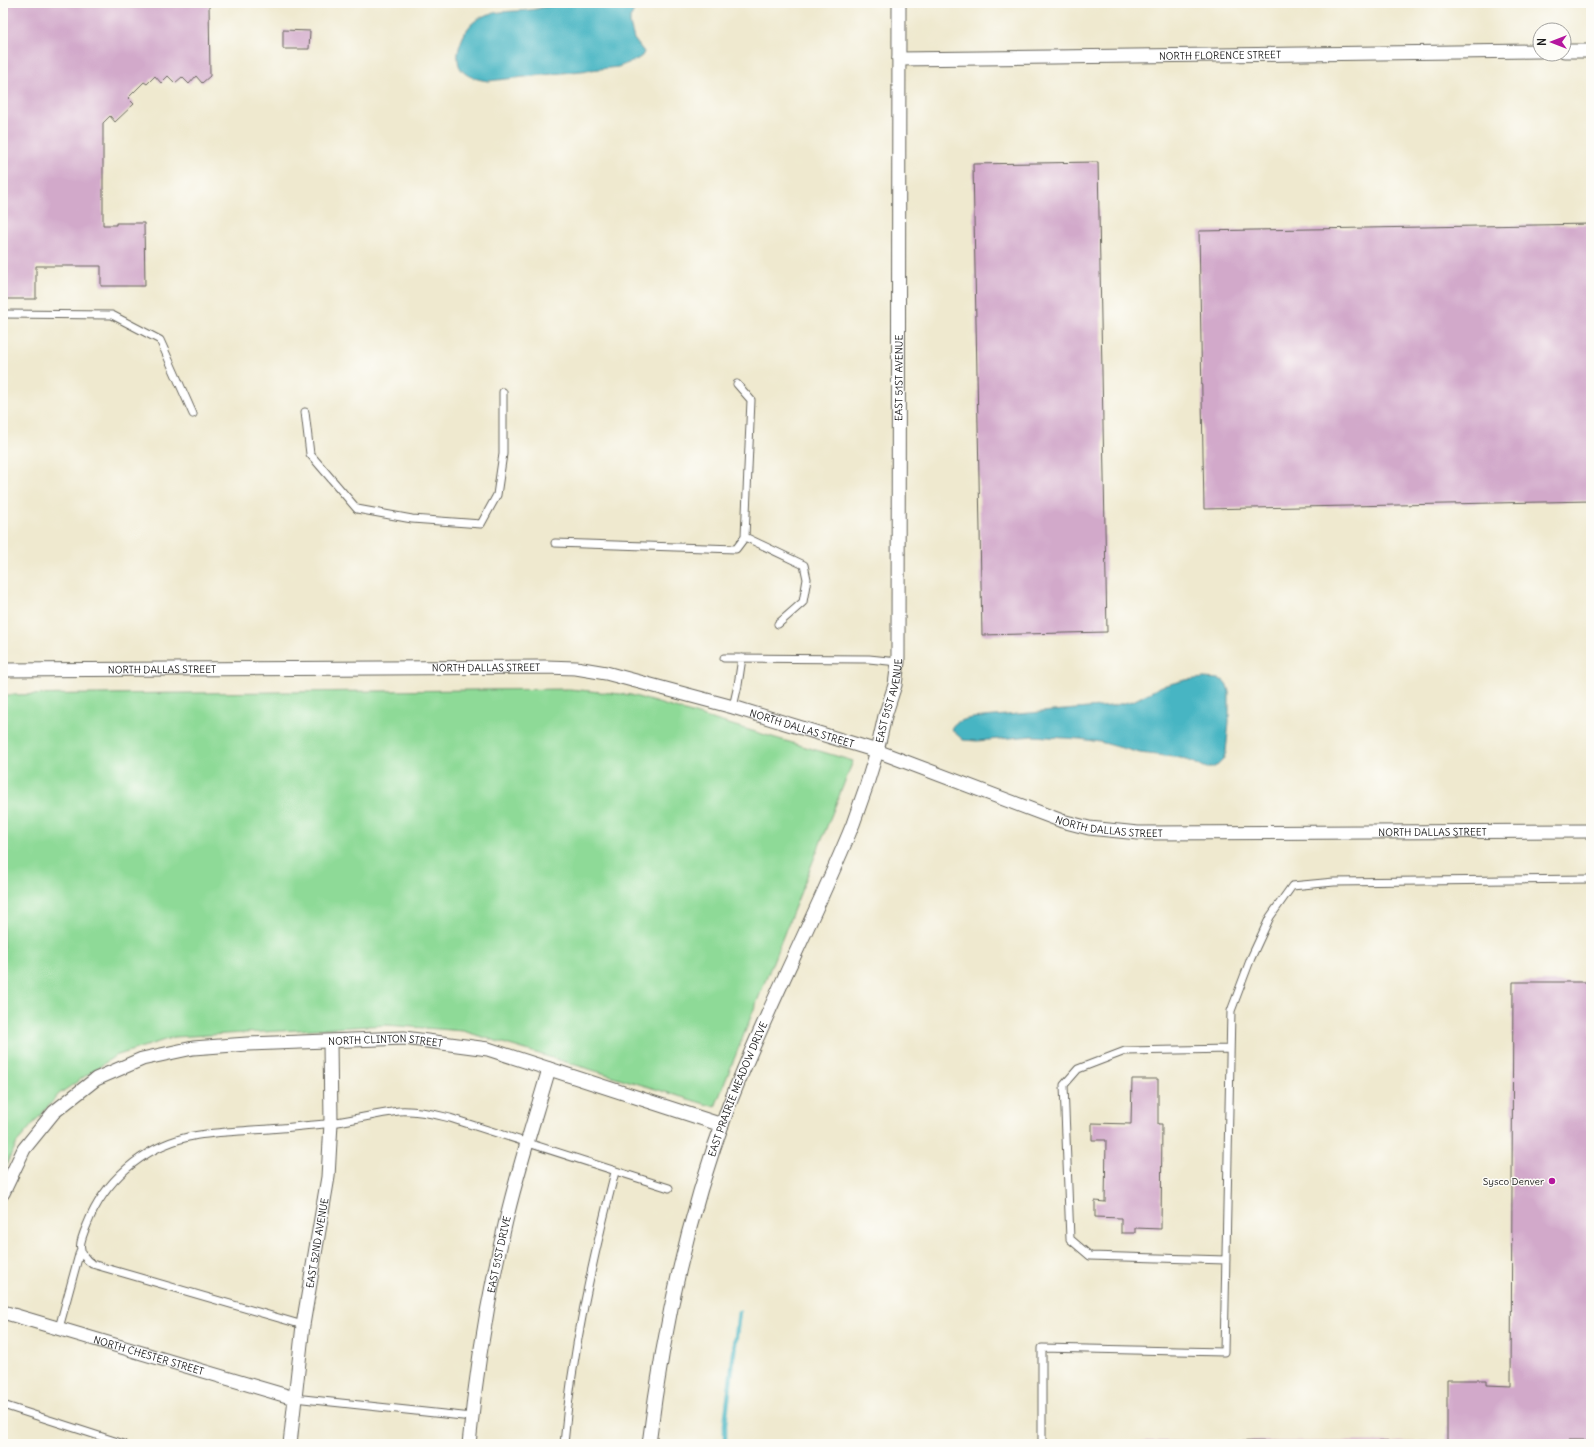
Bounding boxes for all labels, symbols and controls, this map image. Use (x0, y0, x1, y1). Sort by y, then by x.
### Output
north arrow (1532, 22, 1572, 62)
text: N (1535, 38, 1549, 46)
street label: NORTH FLORENCE STREET (1159, 48, 1281, 63)
street label: EAST 51ST AVENUE (892, 335, 905, 421)
street label: EAST 51ST AVENUE (873, 659, 905, 744)
street label: NORTH DALLAS STREET (432, 661, 540, 675)
street label: NORTH DALLAS STREET (108, 663, 216, 676)
street label: NORTH DALLAS STREET (748, 706, 856, 751)
street label: NORTH DALLAS STREET (1053, 813, 1163, 840)
street label: NORTH DALLAS STREET (1378, 825, 1487, 839)
street label: EAST PRAIRIE MEADOW DRIVE (705, 1019, 770, 1158)
street label: NORTH CLINTON STREET (328, 1032, 444, 1050)
place label: Sysco Denver (1483, 1175, 1544, 1188)
marker: Sysco Denver (1547, 1176, 1557, 1186)
street label: EAST 52ND AVENUE (303, 1197, 331, 1289)
street label: EAST 51ST DRIVE (485, 1215, 514, 1294)
street label: NORTH CHESTER STREET (92, 1333, 205, 1378)

